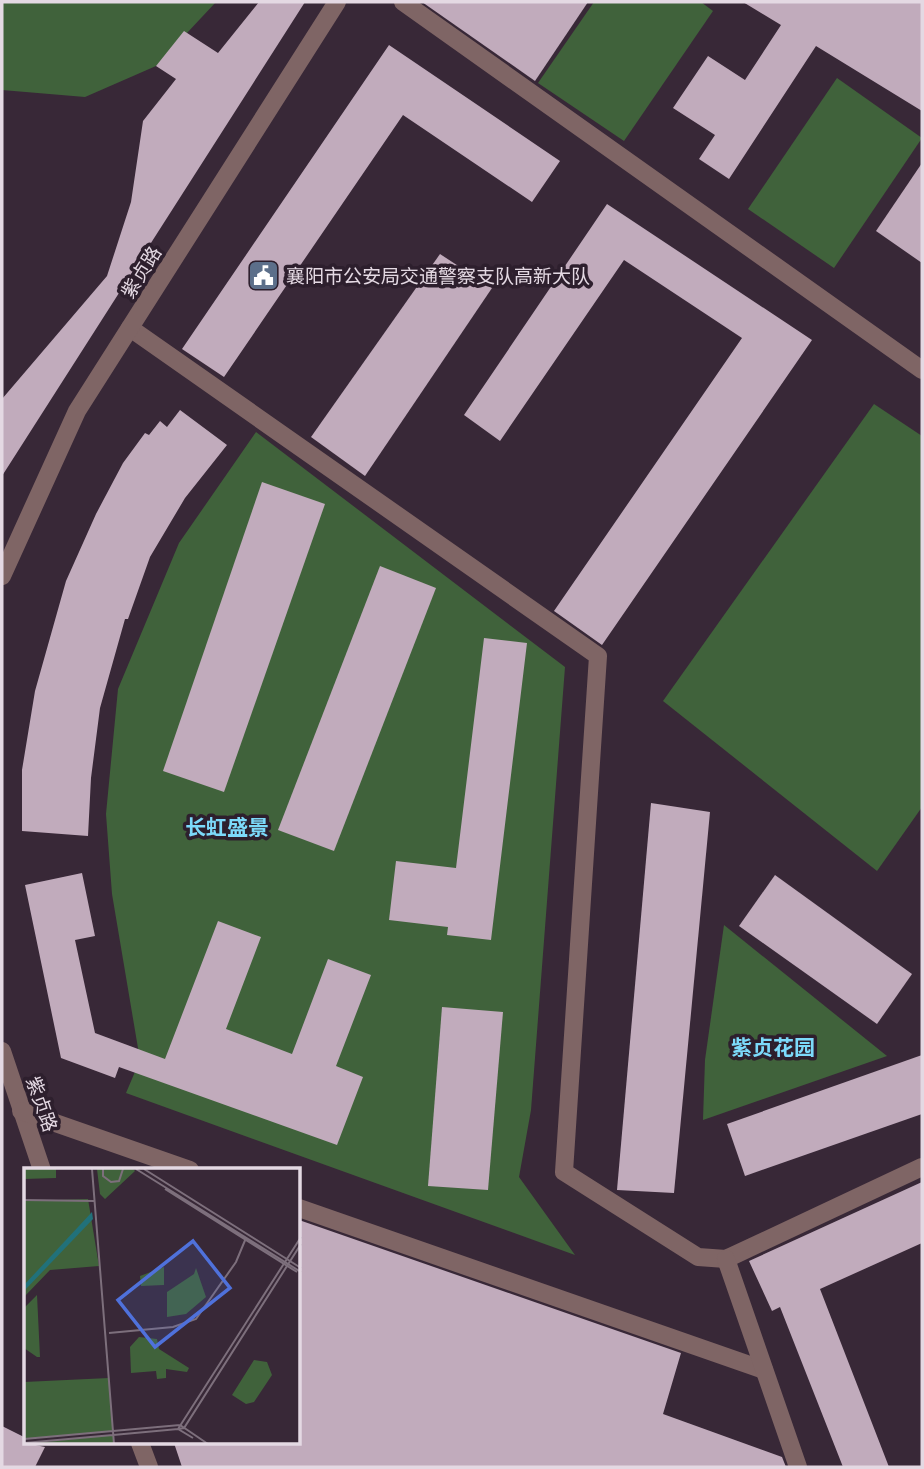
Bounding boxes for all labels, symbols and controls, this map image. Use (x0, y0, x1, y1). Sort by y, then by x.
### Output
street label: 紫贞路 (117, 243, 166, 303)
public building icon: 襄阳市公安局交通警察支队高新大队 (246, 259, 280, 293)
place label: 襄阳市公安局交通警察支队高新大队 (286, 266, 590, 288)
district label: 长虹盛景 (185, 816, 269, 840)
district label: 紫贞花园 (731, 1036, 815, 1060)
street label: 紫贞路 (21, 1074, 61, 1135)
inset map (24, 1168, 301, 1444)

